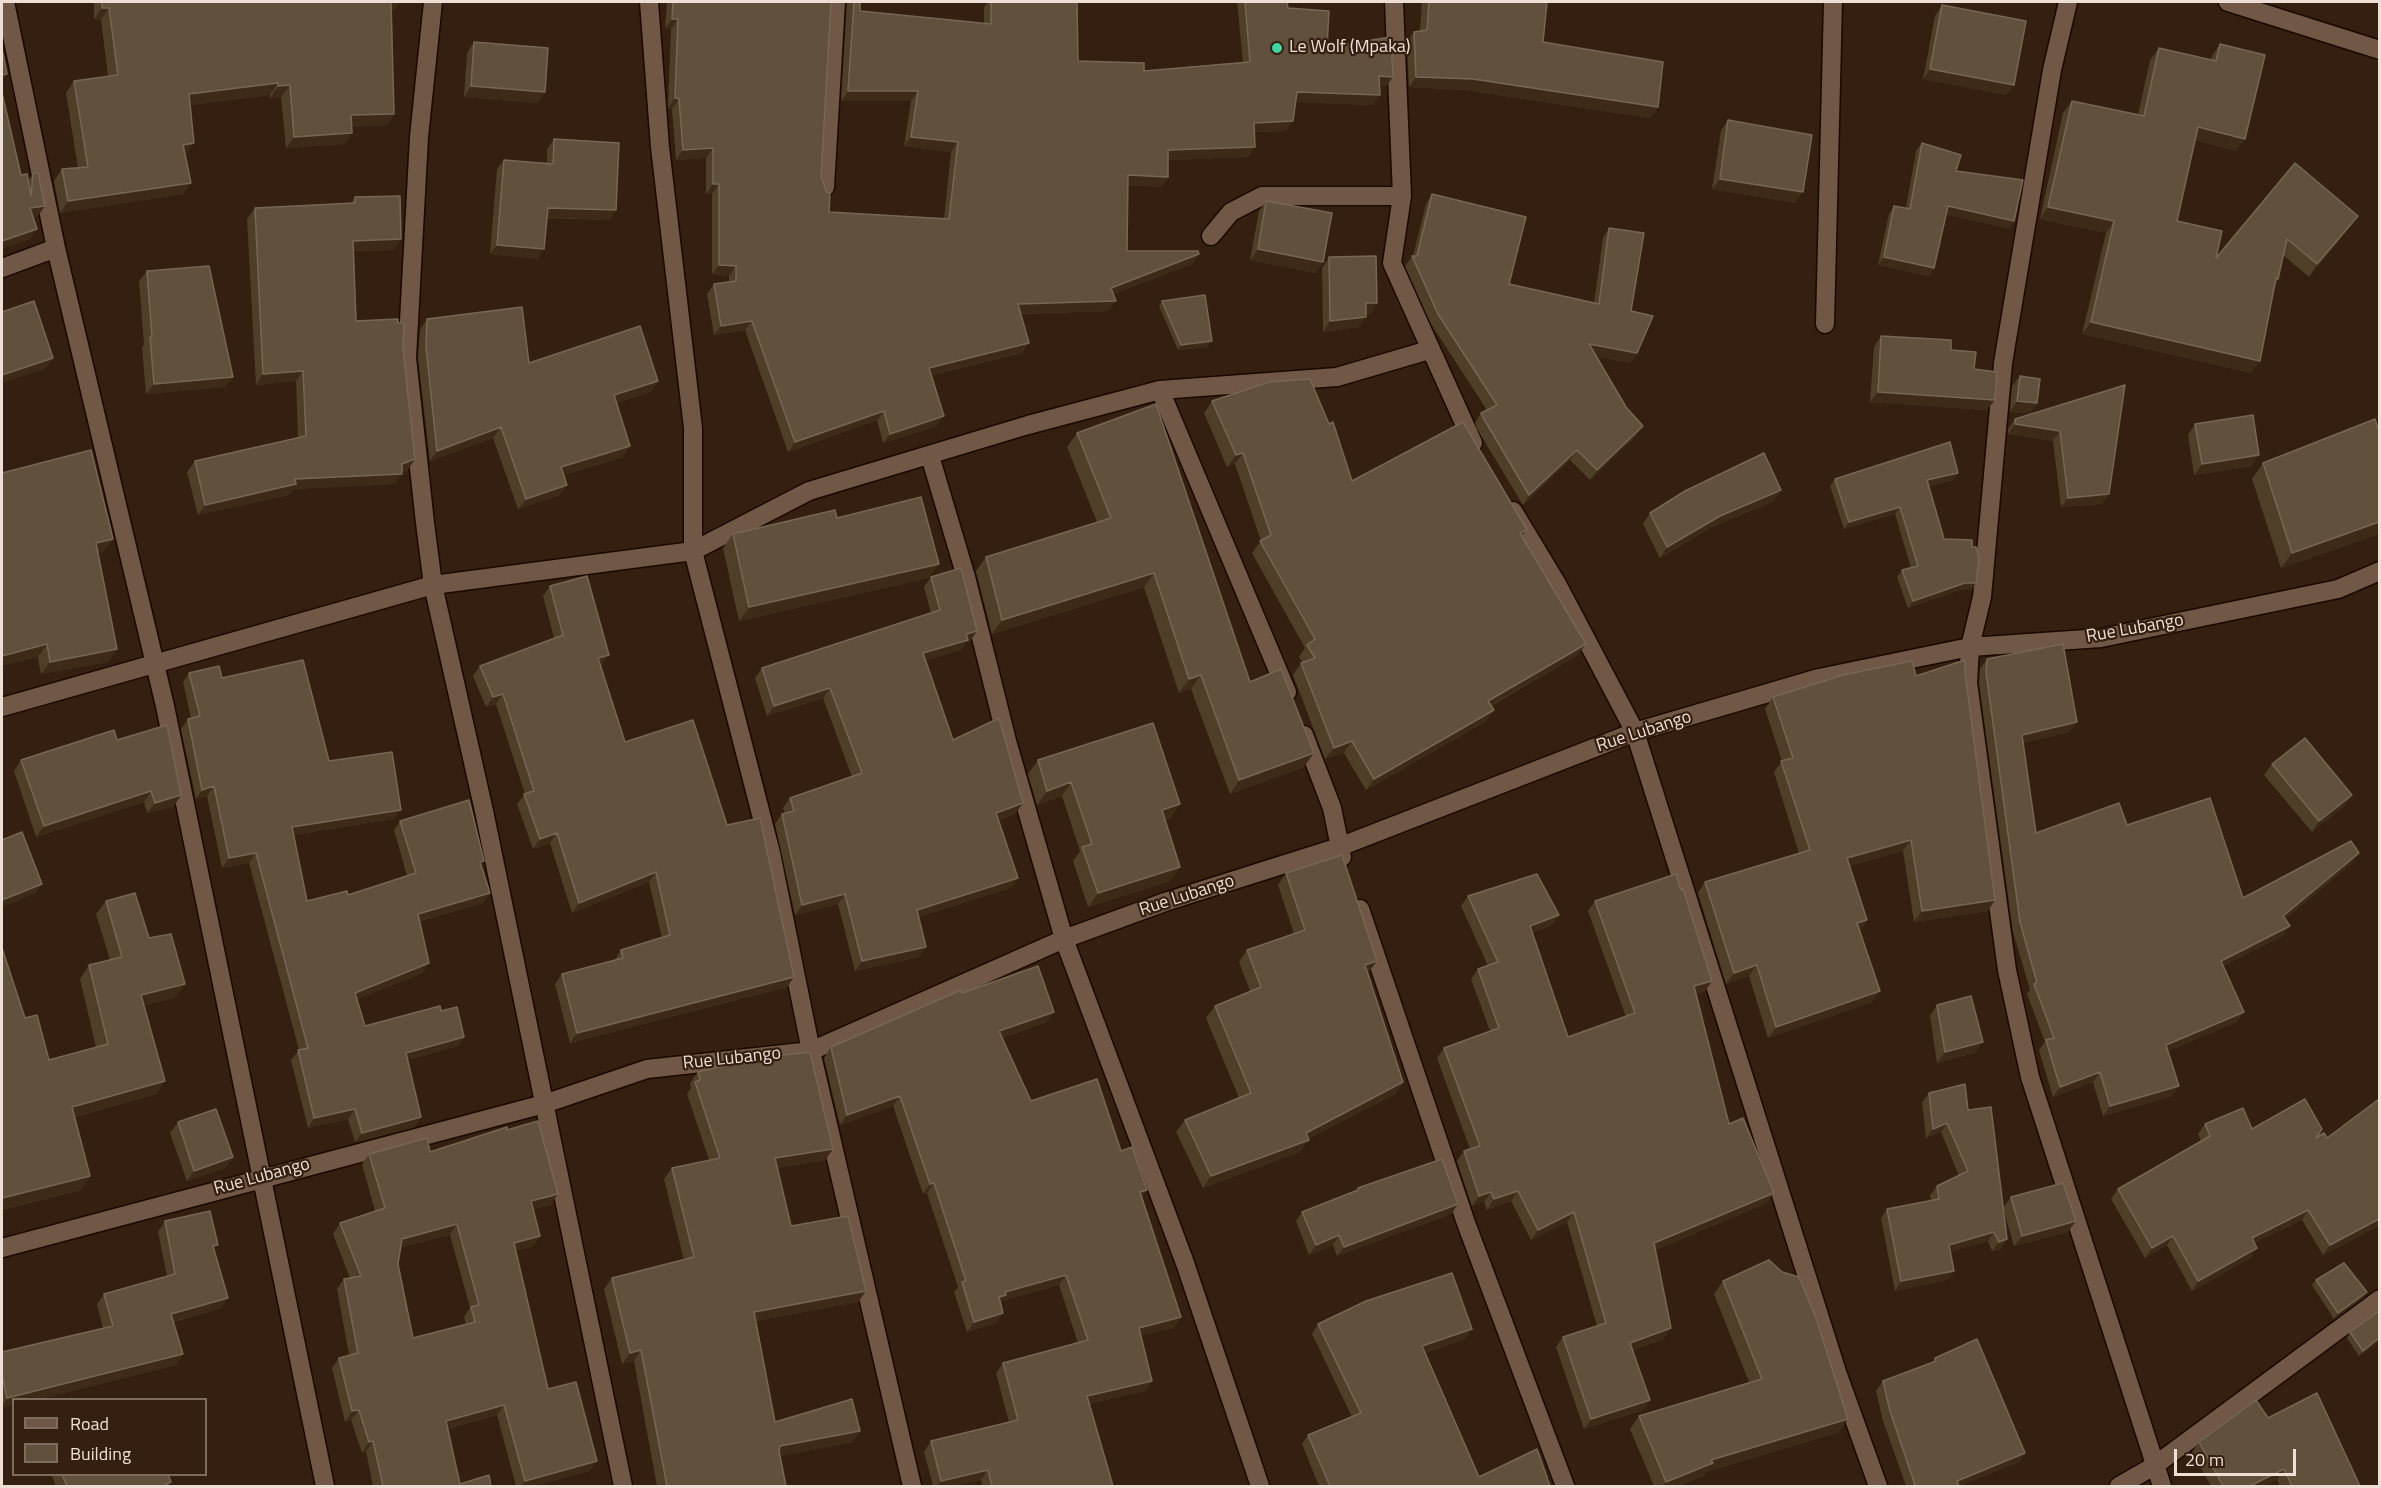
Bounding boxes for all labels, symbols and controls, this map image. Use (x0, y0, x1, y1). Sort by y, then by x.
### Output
place label: Le Wolf (Mpaka) (1289, 37, 1410, 59)
marker: Le Wolf (Mpaka) (1270, 41, 1284, 55)
street label: Rue Lubango (2085, 610, 2185, 648)
street label: Rue Lubango (1594, 706, 1694, 758)
street label: Rue Lubango (1137, 870, 1237, 922)
street label: Rue Lubango (682, 1043, 782, 1075)
street label: Rue Lubango (212, 1154, 312, 1200)
legend (12, 1398, 207, 1476)
text: Road (70, 1410, 109, 1437)
scale bar (2177, 1437, 2298, 1475)
text: Building (70, 1440, 131, 1467)
text: 20 m (2185, 1446, 2224, 1473)

